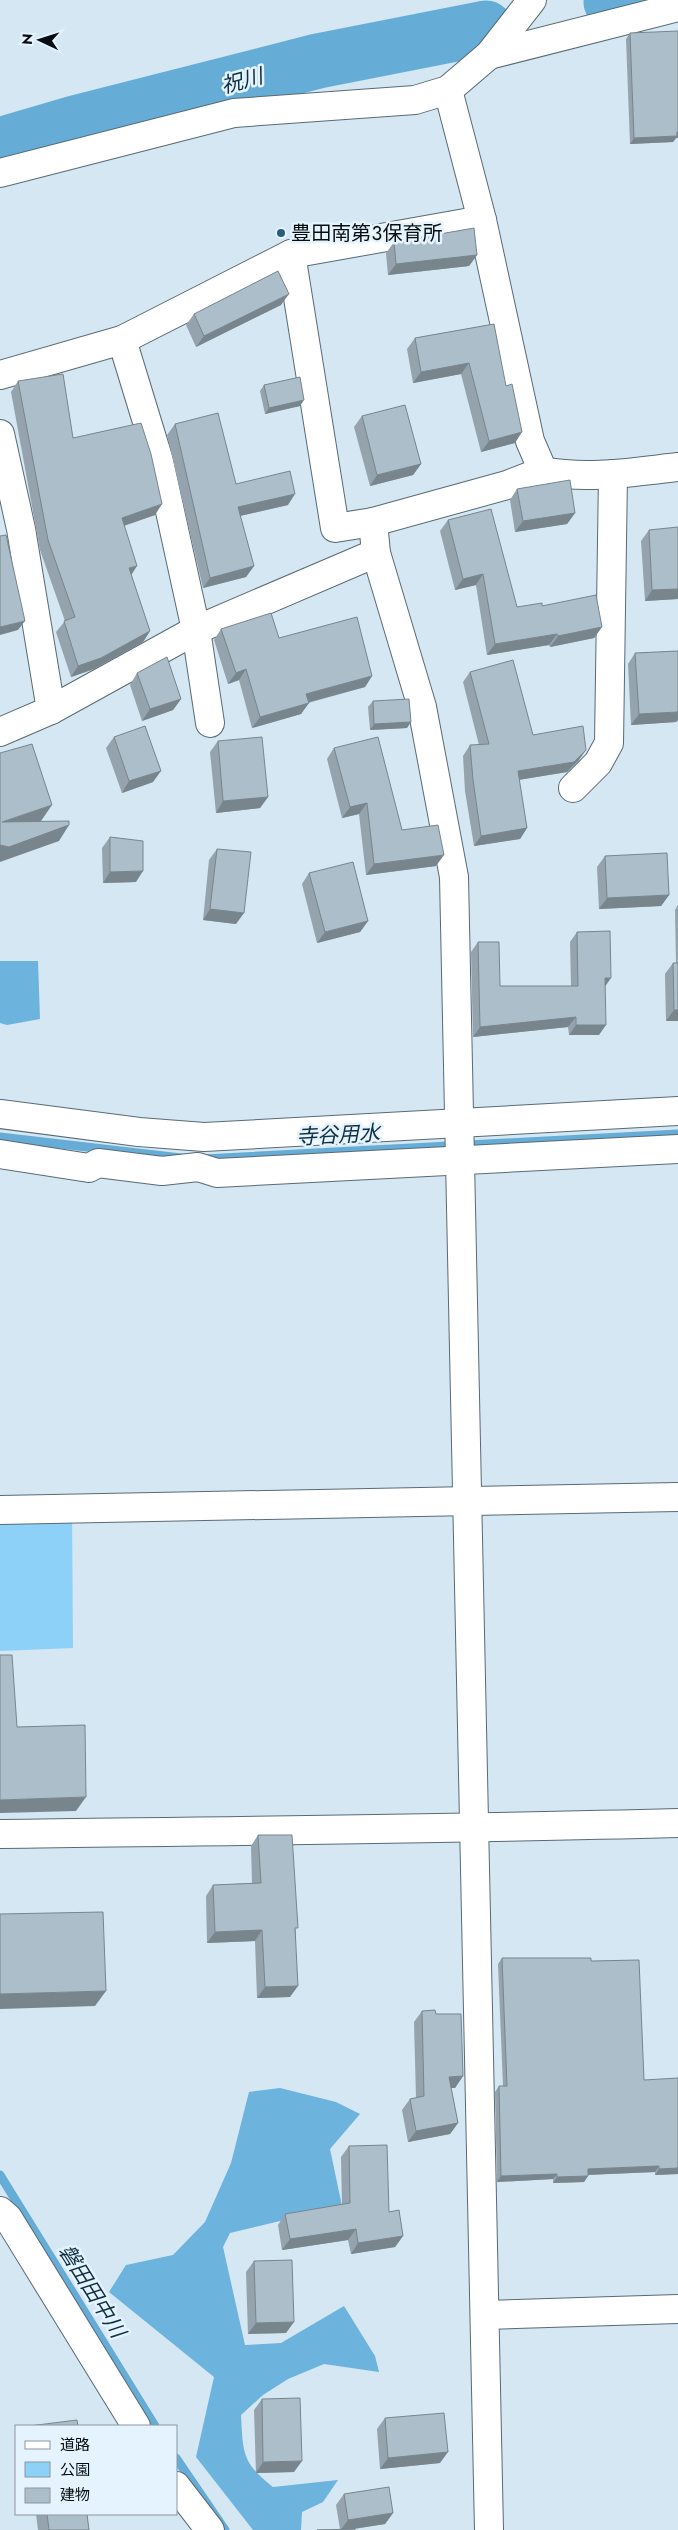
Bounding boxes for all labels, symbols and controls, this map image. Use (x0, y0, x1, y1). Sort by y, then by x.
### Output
north arrow (15, 15, 65, 65)
text: N (17, 33, 37, 45)
water label: 祝川 (218, 61, 268, 101)
place label: 豊田南第３保育所 (291, 219, 443, 248)
marker: 豊田南第３保育所 (275, 227, 287, 239)
water label: 寺谷用水 (295, 1118, 383, 1152)
water label: 磐田田中川 (51, 2239, 134, 2345)
legend (15, 2425, 178, 2515)
text: 道路 (60, 2434, 90, 2456)
text: 公園 (60, 2459, 90, 2481)
text: 建物 (60, 2484, 90, 2506)

